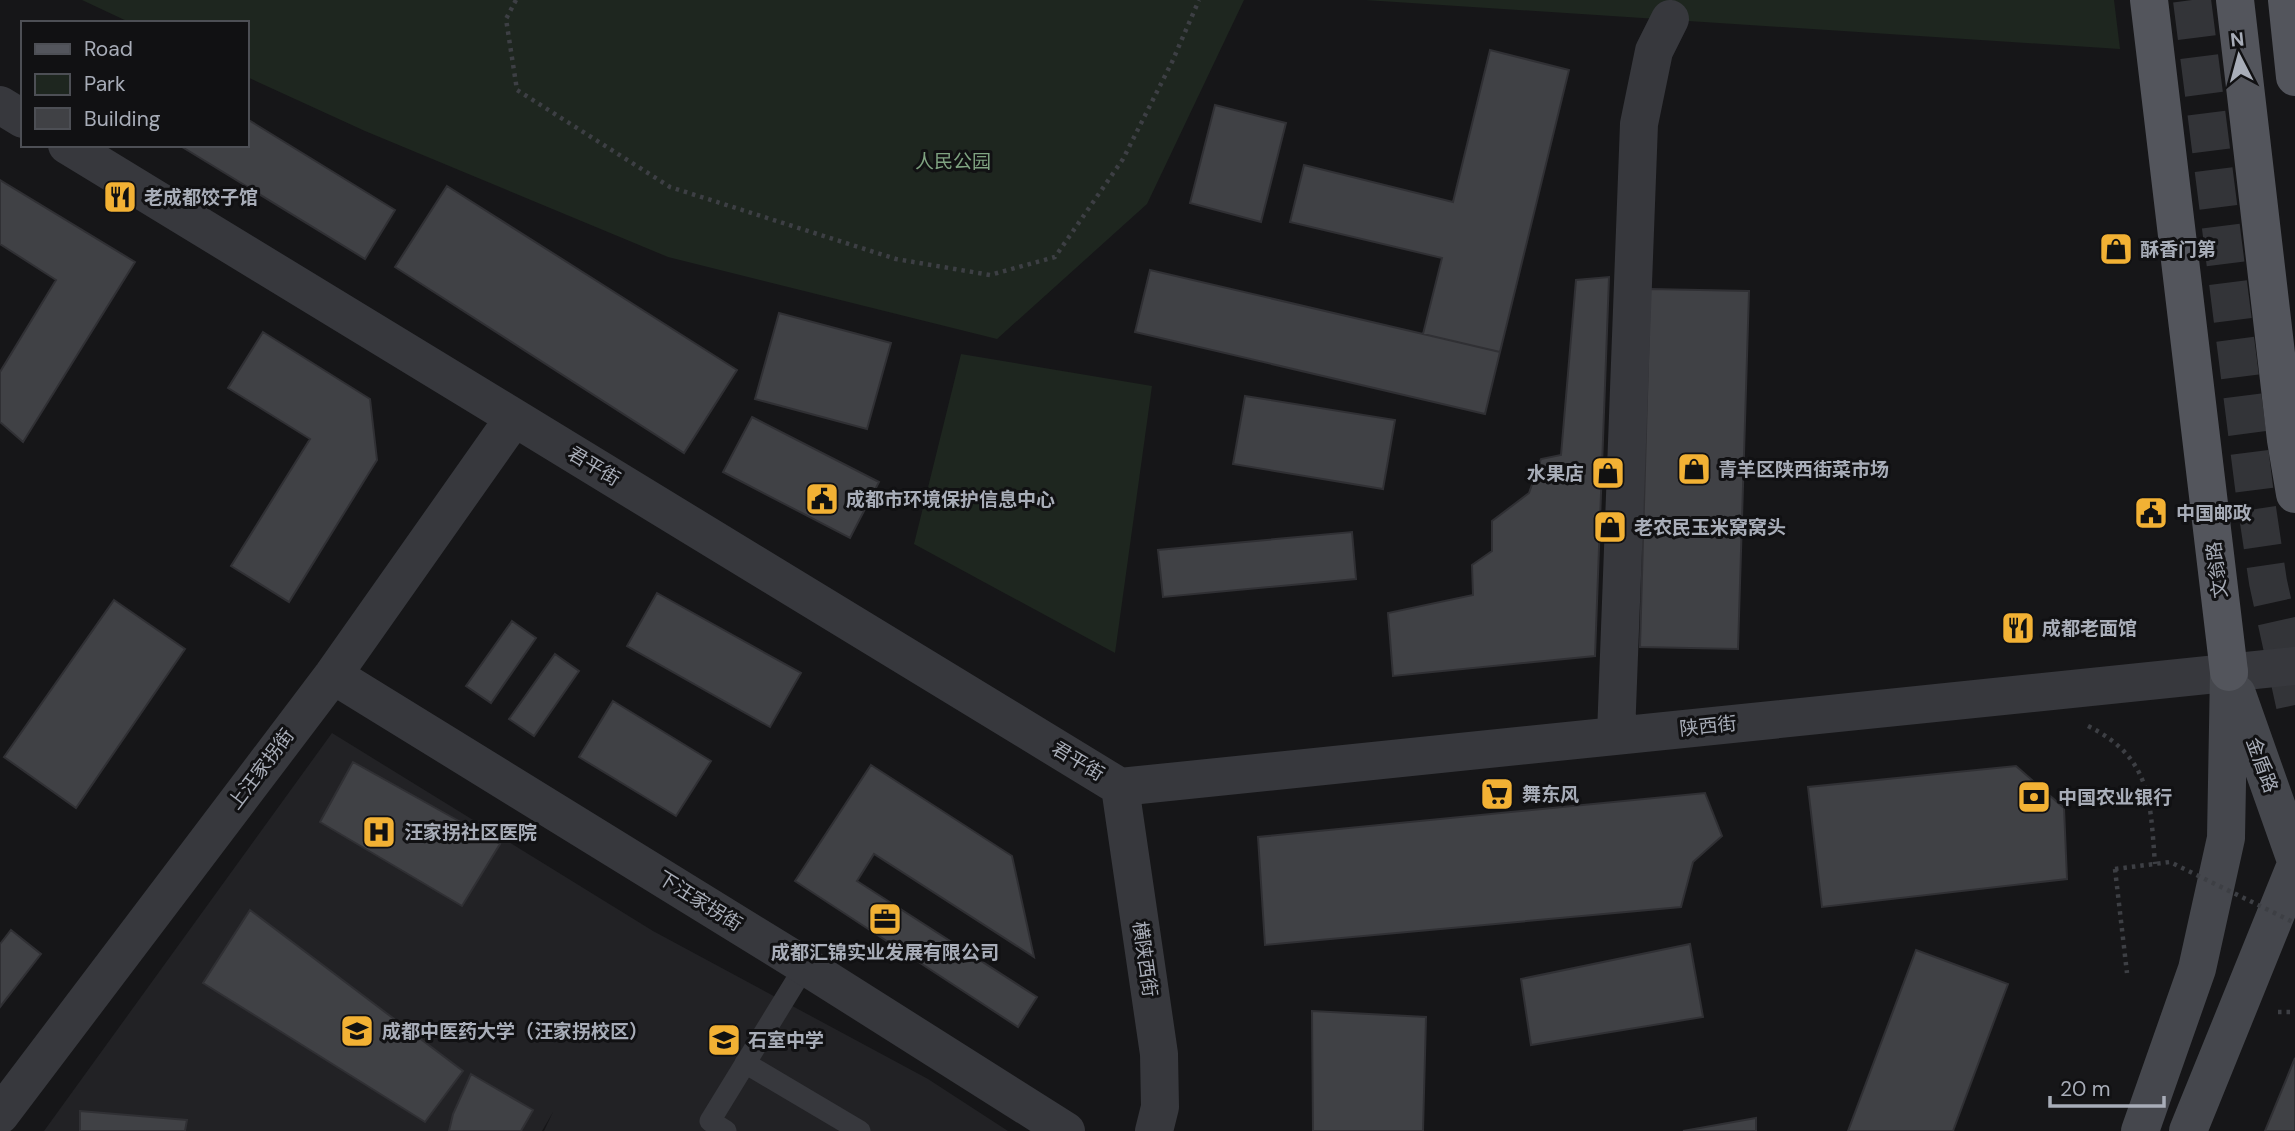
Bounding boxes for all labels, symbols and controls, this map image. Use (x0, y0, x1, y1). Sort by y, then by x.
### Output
legend (21, 21, 248, 147)
north arrow (2204, 21, 2274, 91)
text: N (2229, 26, 2245, 53)
text: Road (84, 35, 133, 63)
text: Park (84, 70, 126, 98)
text: Building (84, 105, 161, 133)
park label: 人民公园 (915, 149, 991, 174)
restaurant icon: 老成都饺子馆 (101, 178, 139, 216)
place label: 老成都饺子馆 (144, 185, 258, 210)
shop icon: 酥香门第 (2097, 230, 2135, 268)
place label: 酥香门第 (2140, 237, 2216, 262)
street label: 君平街 (563, 441, 625, 491)
shop icon: 青羊区陕西街菜市场 (1675, 450, 1713, 488)
shop icon: 水果店 (1589, 454, 1627, 492)
place label: 青羊区陕西街菜市场 (1718, 457, 1889, 482)
place label: 水果店 (1527, 461, 1584, 486)
public building icon: 成都市环境保护信息中心 (803, 480, 841, 518)
place label: 成都市环境保护信息中心 (846, 487, 1055, 512)
public building icon: 中国邮政 (2132, 494, 2170, 532)
place label: 中国邮政 (2176, 501, 2252, 526)
shop icon: 老农民玉米窝窝头 (1591, 508, 1629, 546)
place label: 老农民玉米窝窝头 (1634, 515, 1786, 540)
street label: 文翁路 (2201, 540, 2233, 600)
restaurant icon: 成都老面馆 (1999, 609, 2037, 647)
place label: 成都老面馆 (2042, 616, 2137, 641)
street label: 陕西街 (1678, 711, 1738, 741)
street label: 上汪家拐街 (222, 724, 300, 814)
street label: 金盾路 (2241, 734, 2283, 796)
street label: 君平街 (1047, 736, 1109, 786)
supermarket icon: 舞东风 (1478, 775, 1516, 813)
bank icon: 中国农业银行 (2015, 778, 2053, 816)
place label: 舞东风 (1522, 782, 1579, 807)
place label: 中国农业银行 (2058, 785, 2172, 810)
hospital icon: 汪家拐社区医院 (360, 813, 398, 851)
place label: 汪家拐社区医院 (404, 820, 537, 845)
street label: 下汪家拐街 (653, 865, 747, 937)
office icon: 成都汇锦实业发展有限公司 (866, 900, 904, 938)
street label: 横陕西街 (1127, 920, 1163, 998)
place label: 成都汇锦实业发展有限公司 (771, 940, 999, 965)
school or university icon: 成都中医药大学（汪家拐校区） (338, 1012, 376, 1050)
place label: 成都中医药大学（汪家拐校区） (382, 1019, 648, 1044)
school or university icon: 石室中学 (705, 1021, 743, 1059)
place label: 石室中学 (748, 1028, 824, 1053)
scale bar (2050, 1064, 2164, 1108)
text: 20 m (2060, 1075, 2111, 1103)

